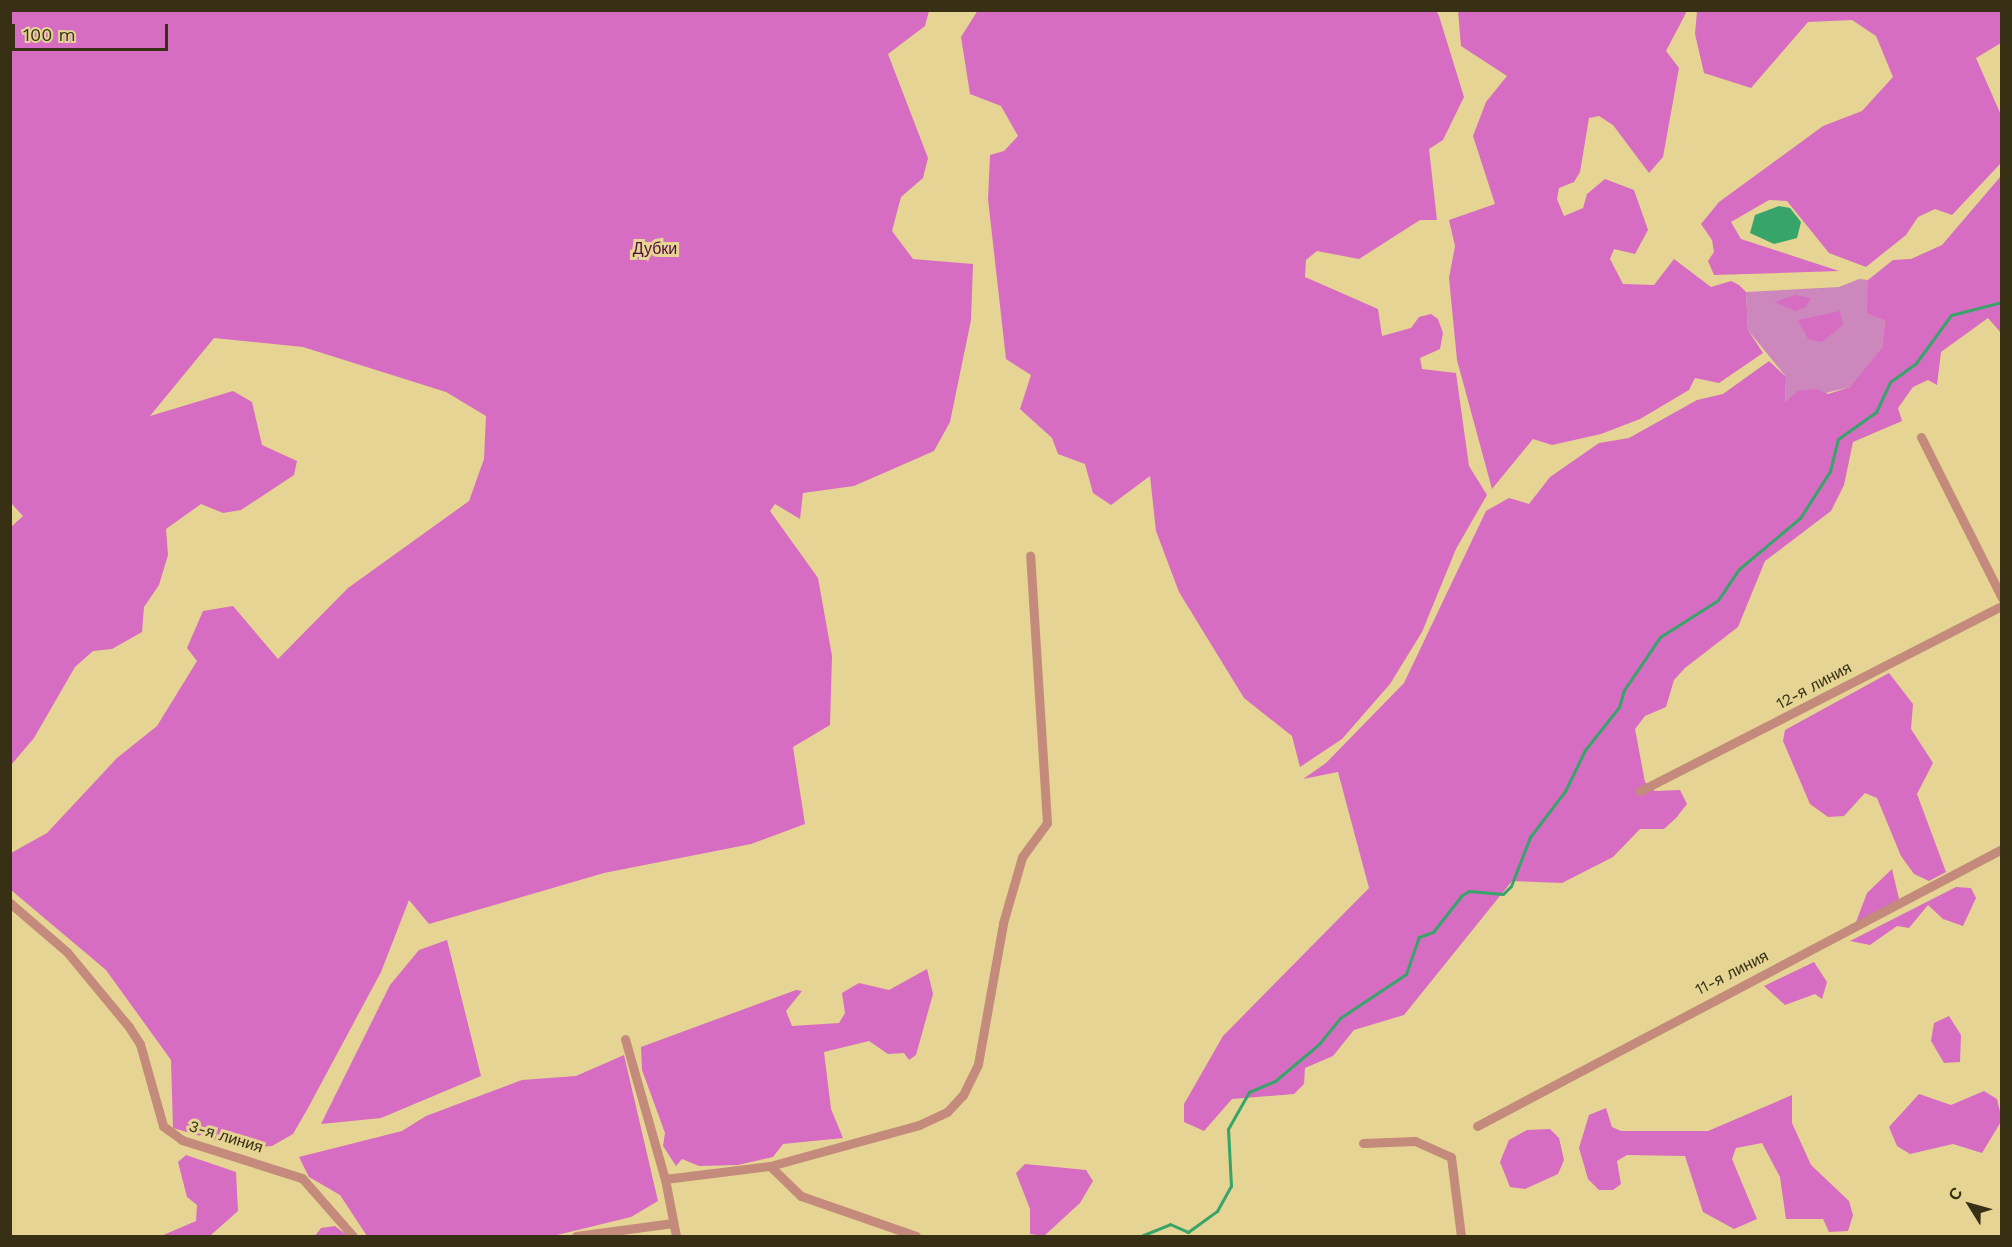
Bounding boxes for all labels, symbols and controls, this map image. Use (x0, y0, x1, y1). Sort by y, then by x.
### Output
scale bar (15, 12, 171, 50)
text: 100 m (23, 24, 76, 45)
park label: Дубки (633, 239, 677, 259)
street label: 12-я линия (1773, 658, 1855, 714)
street label: 11-я линия (1692, 946, 1772, 1000)
street label: 3-я линия (187, 1117, 265, 1157)
north arrow (1940, 1175, 2000, 1235)
text: С (1944, 1184, 1966, 1204)

